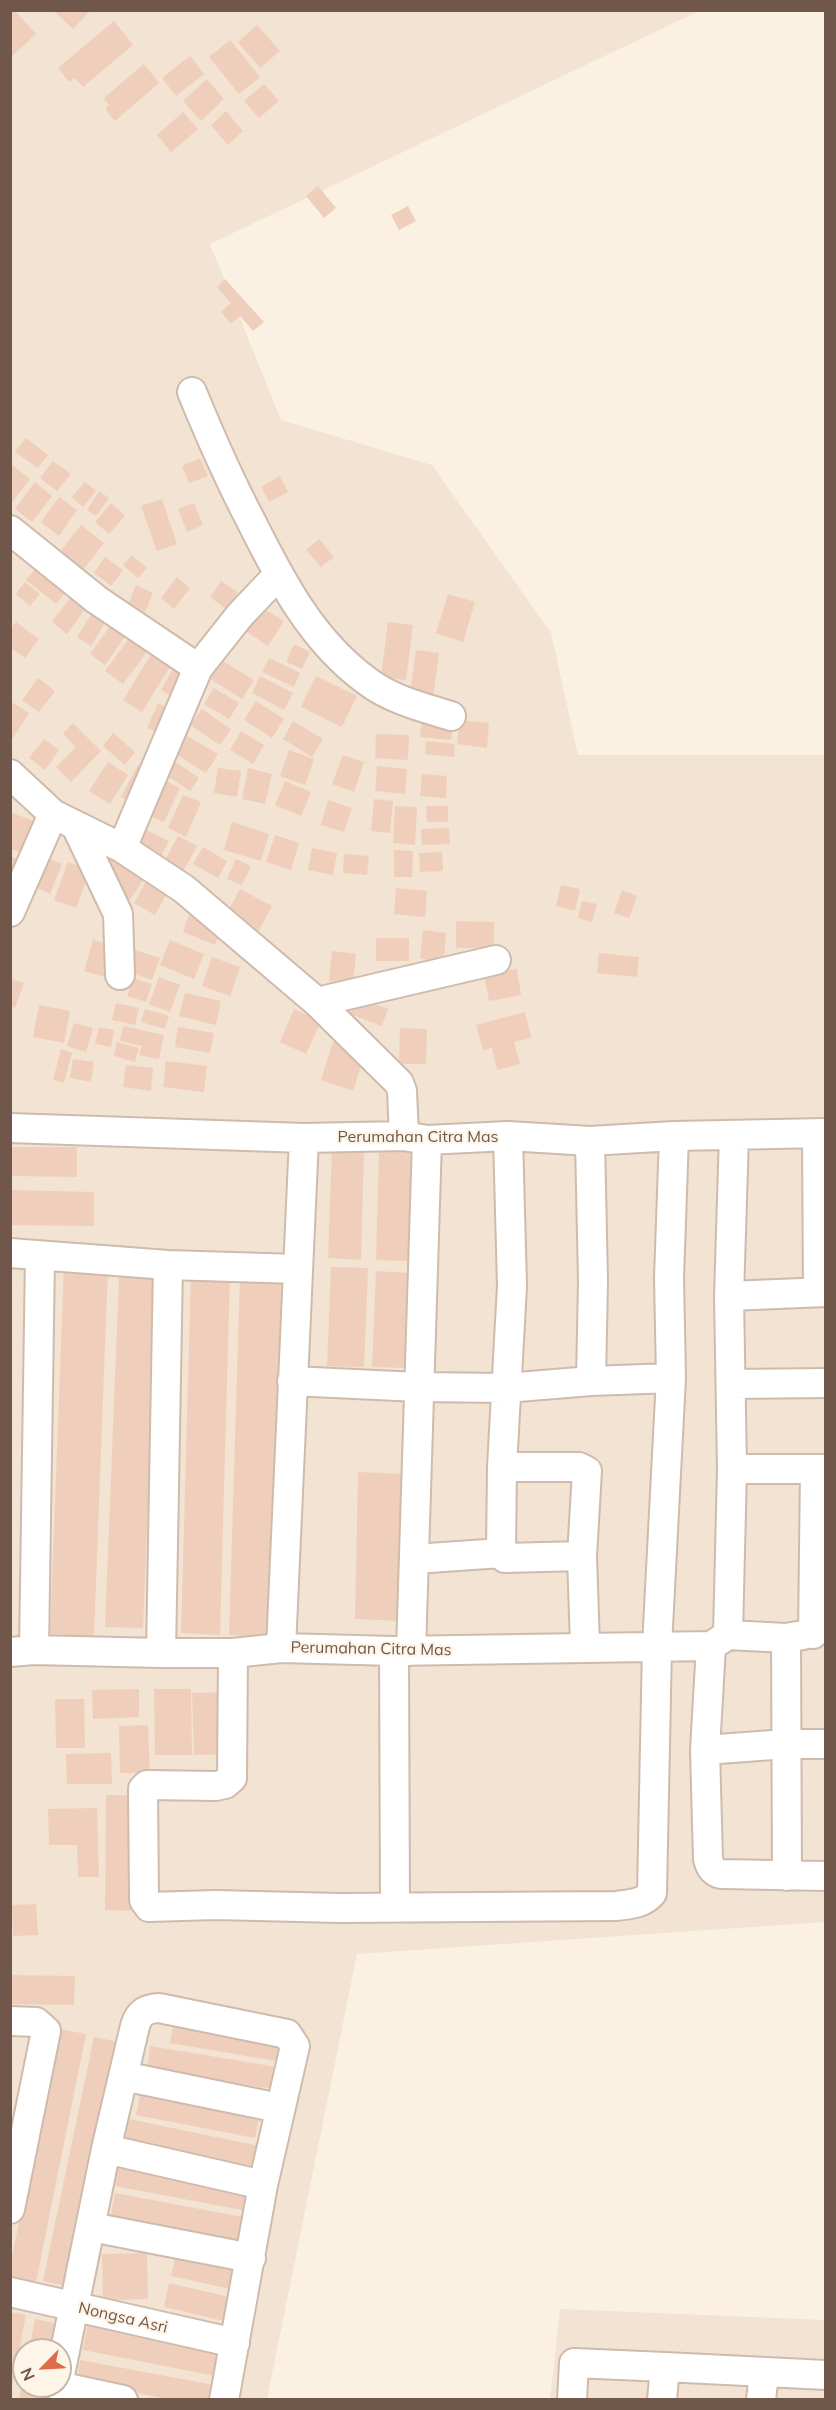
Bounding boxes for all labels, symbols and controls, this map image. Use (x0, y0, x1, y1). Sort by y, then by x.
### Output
street label: Perumahan Citra Mas (337, 1127, 499, 1147)
street label: Perumahan Citra Mas (290, 1638, 452, 1660)
street label: Nongsa Asri (76, 2298, 170, 2338)
north arrow (12, 2338, 72, 2398)
text: N (16, 2365, 39, 2384)

